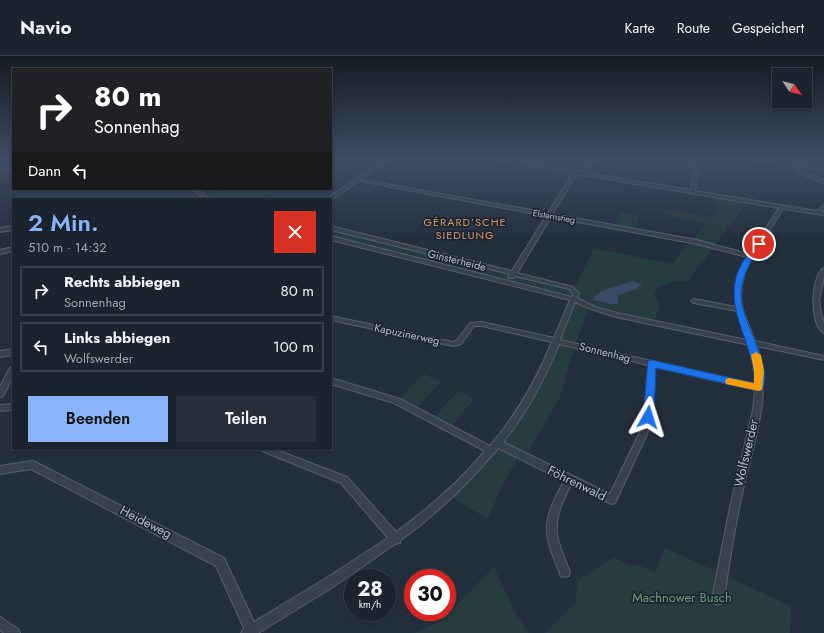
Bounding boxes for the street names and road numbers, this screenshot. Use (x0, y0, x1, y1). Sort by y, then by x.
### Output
street label: Elsternstieg (532, 206, 576, 226)
street label: Ginsterheide (426, 245, 488, 275)
street label: Kapuzinerweg (373, 319, 441, 349)
street label: Sonnenhag (578, 338, 632, 366)
street label: Wolfswerder (729, 417, 763, 489)
street label: Föhrenwald (544, 461, 610, 505)
street label: Heideweg (117, 501, 175, 543)

